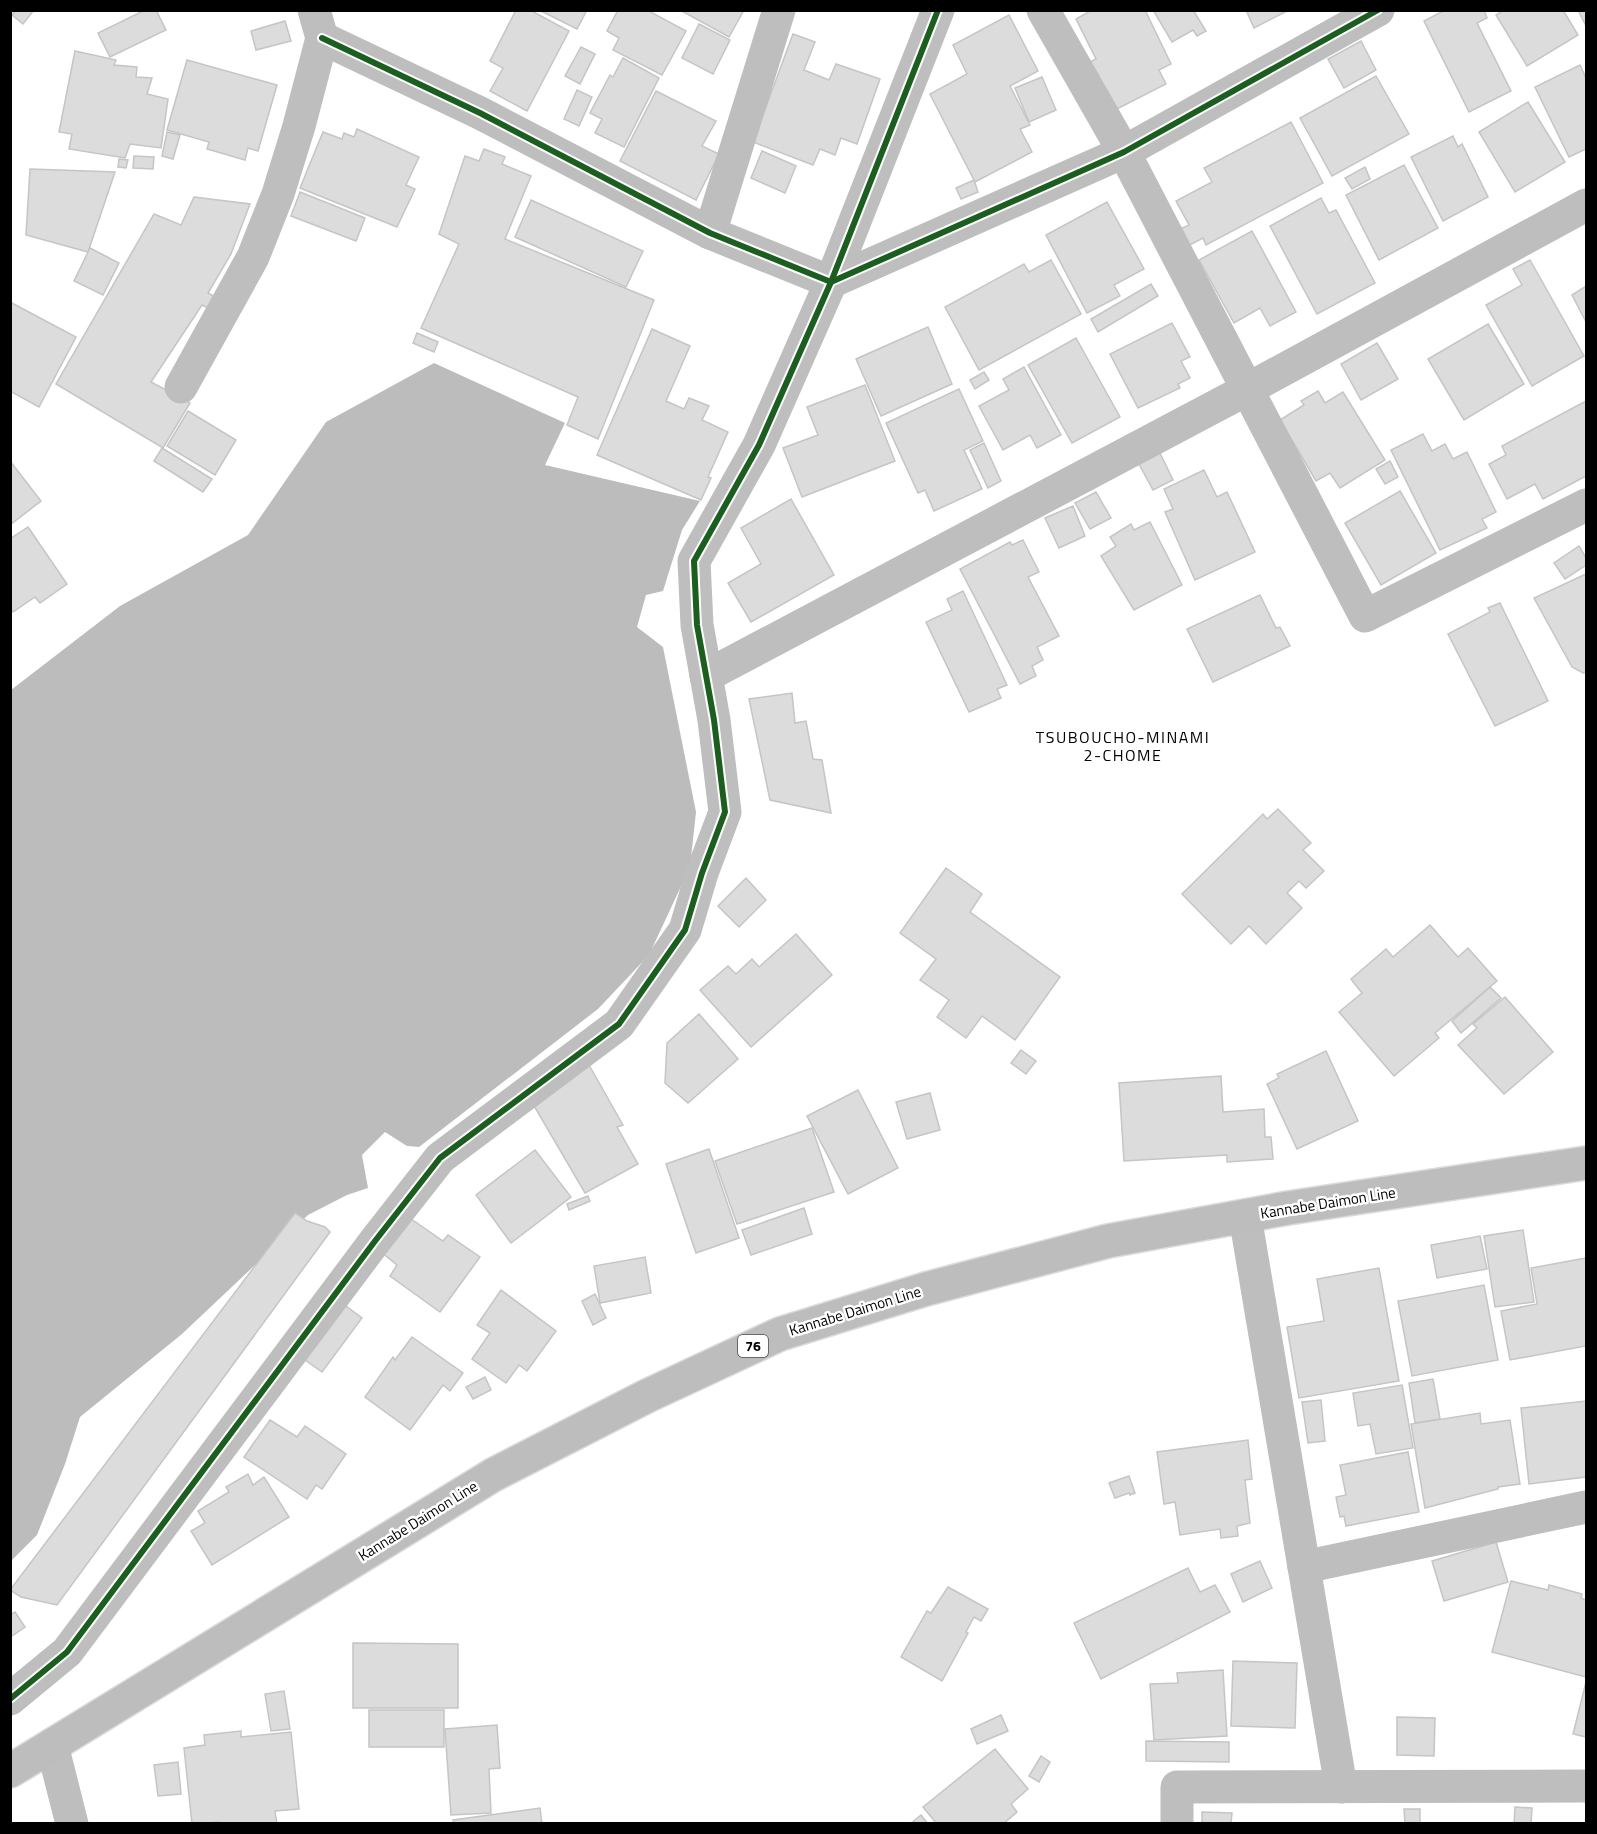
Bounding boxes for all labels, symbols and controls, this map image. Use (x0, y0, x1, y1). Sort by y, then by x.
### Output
district label: TSUBOUCHO-MINAMI 2-CHOME (1036, 725, 1210, 767)
street label: Kannabe Daimon Line (1259, 1180, 1397, 1225)
street label: Kannabe Daimon Line (786, 1280, 924, 1342)
road number: 76 (738, 1335, 768, 1357)
street label: Kannabe Daimon Line (354, 1475, 482, 1567)

